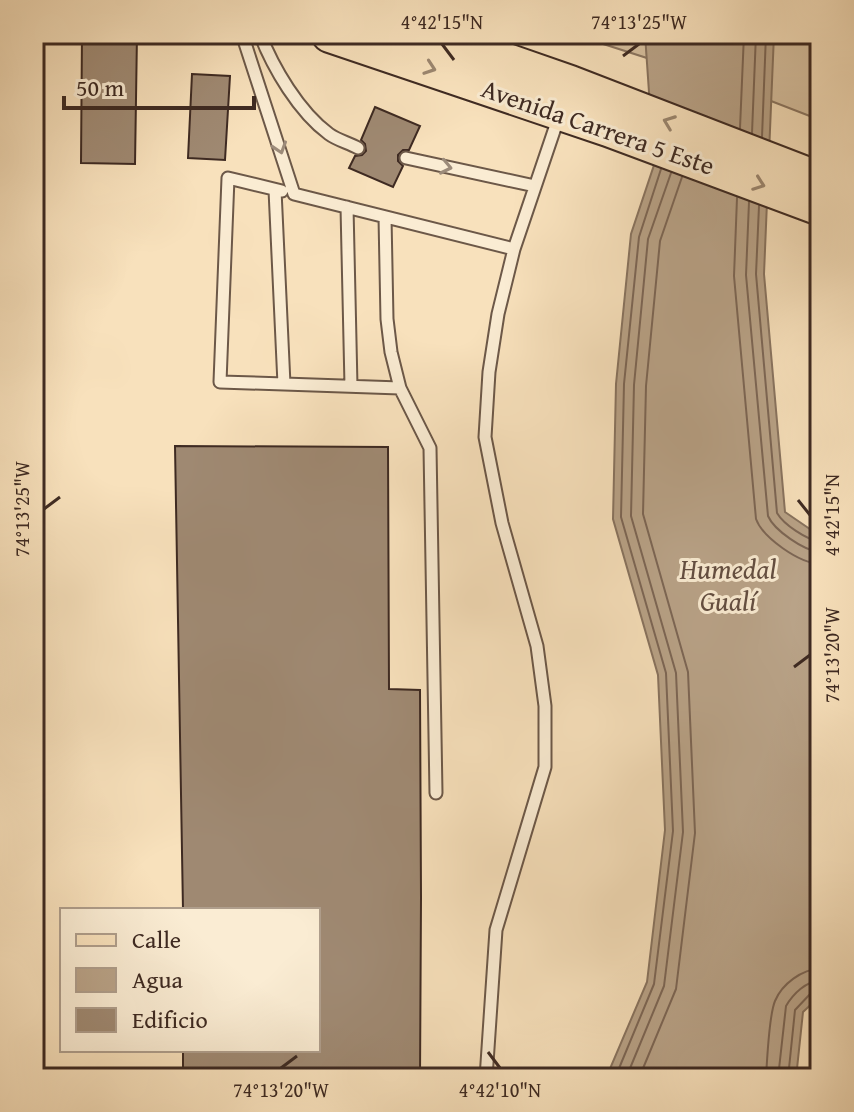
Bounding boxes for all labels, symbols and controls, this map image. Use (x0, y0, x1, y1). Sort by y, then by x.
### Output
text: 4°42'15"N (401, 7, 483, 36)
text: 74°13'25"W (591, 7, 687, 36)
one-way arrow (422, 59, 436, 75)
scale bar (64, 60, 254, 110)
street label: Avenida Carrera 5 Este (476, 68, 720, 185)
text: 50 m (76, 70, 124, 105)
one-way arrow (663, 115, 677, 132)
one-way arrow (270, 141, 286, 155)
one-way arrow (439, 158, 452, 175)
one-way arrow (752, 174, 766, 191)
text: 74°13'25"W (7, 461, 36, 557)
text: 4°42'15"N (817, 474, 846, 556)
water label: Humedal Gualí (679, 548, 776, 621)
text: 74°13'20"W (817, 607, 846, 703)
legend (60, 908, 320, 1052)
text: Calle (132, 922, 181, 957)
text: Agua (132, 962, 183, 997)
text: Edificio (132, 1002, 208, 1037)
text: 74°13'20"W (233, 1075, 329, 1104)
text: 4°42'10"N (459, 1075, 541, 1104)

